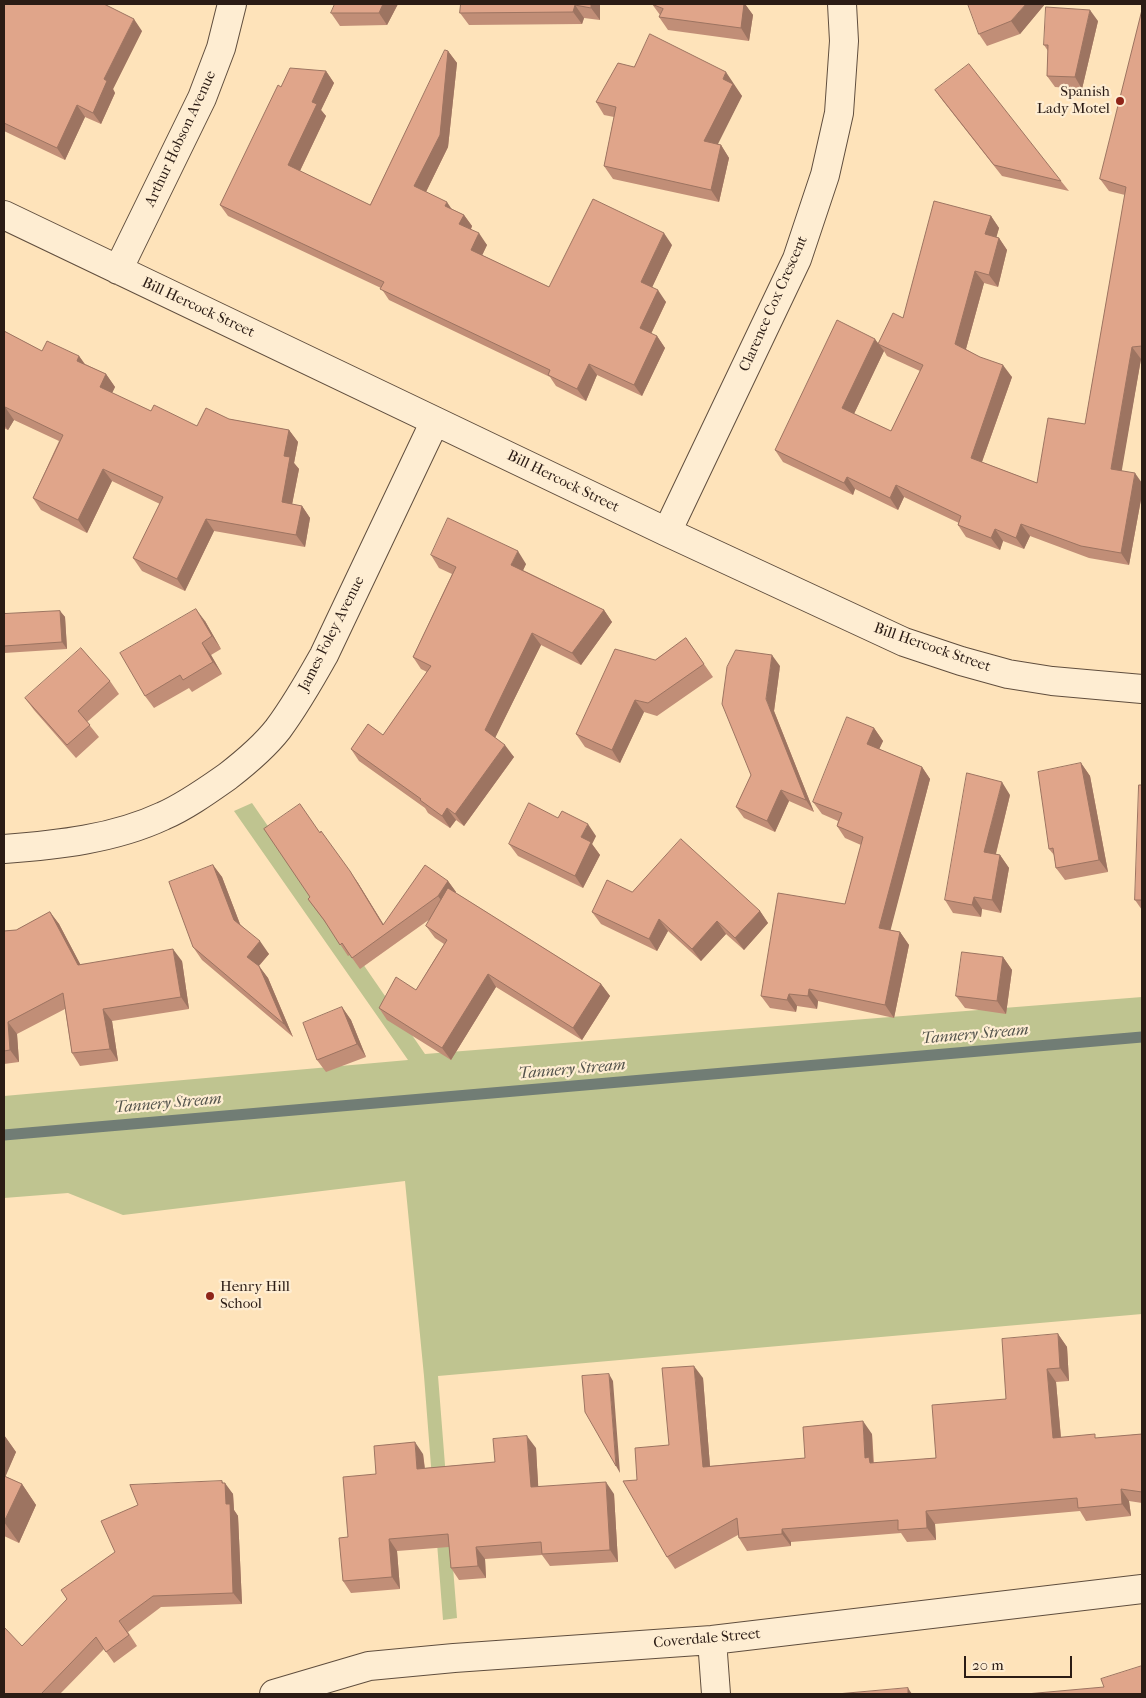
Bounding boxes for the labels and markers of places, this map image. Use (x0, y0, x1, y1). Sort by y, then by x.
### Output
place label: Spanish Lady Motel (1037, 83, 1110, 118)
marker: Spanish Lady Motel (1114, 95, 1126, 107)
place label: Henry Hill School (220, 1278, 290, 1313)
marker: Henry Hill School (204, 1290, 216, 1302)

